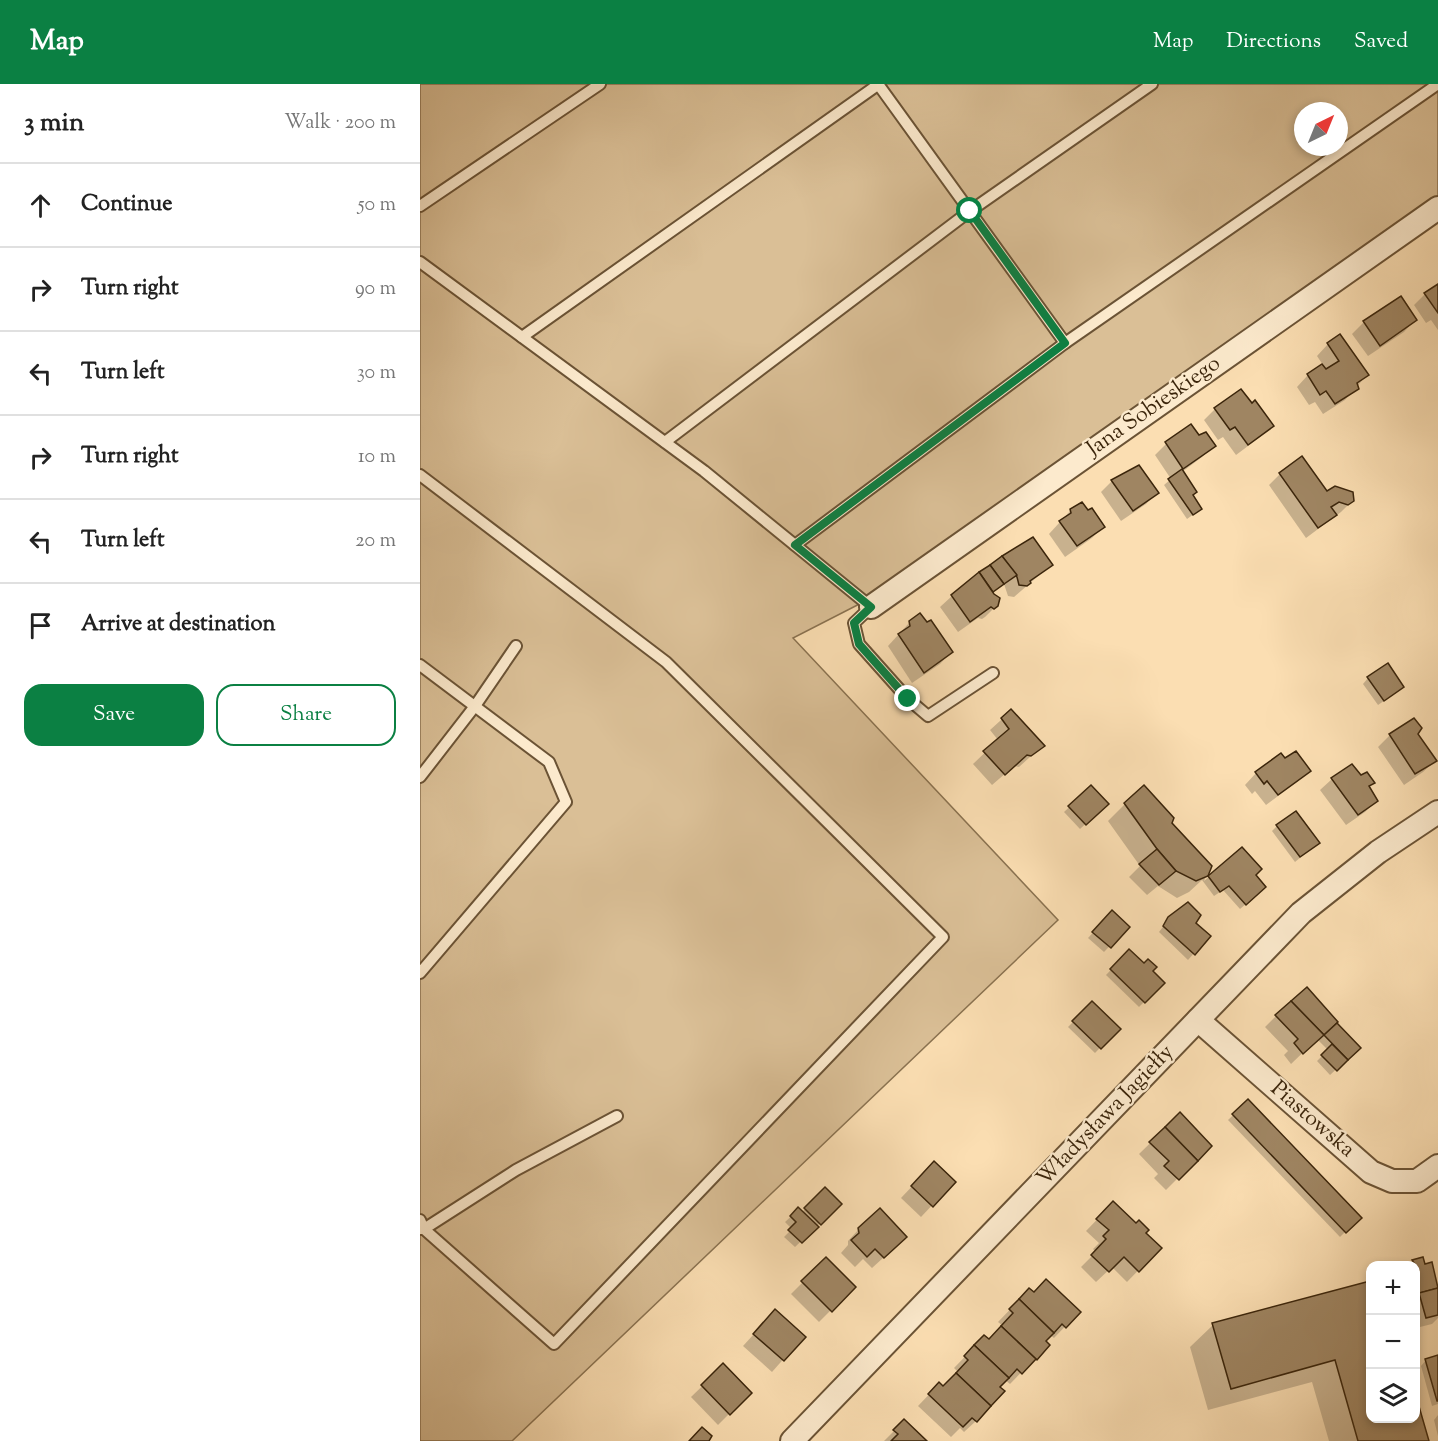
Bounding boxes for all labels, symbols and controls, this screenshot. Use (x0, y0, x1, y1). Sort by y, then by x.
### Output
text: Map (30, 22, 84, 62)
text: Map (1153, 27, 1193, 57)
text: Directions (1226, 27, 1321, 57)
text: Saved (1354, 27, 1408, 57)
north arrow (1294, 102, 1348, 156)
text: 3 min (24, 105, 84, 142)
text: Walk · 200 m (284, 109, 396, 138)
icon: ahead (24, 189, 57, 222)
text: Continue (81, 189, 172, 221)
text: 50 m (358, 191, 396, 220)
route start (956, 197, 982, 223)
icon: right (24, 273, 57, 306)
text: Turn right (81, 273, 178, 305)
text: 90 m (355, 275, 396, 304)
street label: Jana Sobieskiego (1080, 349, 1228, 466)
icon: left (24, 357, 57, 390)
text: Turn left (81, 357, 164, 389)
text: 30 m (357, 359, 396, 388)
icon: right (24, 441, 57, 474)
text: Turn right (81, 441, 178, 473)
text: 10 m (358, 443, 396, 472)
icon: left (24, 525, 57, 558)
text: Turn left (81, 525, 164, 557)
text: 20 m (355, 527, 396, 556)
icon: arrive (24, 609, 57, 642)
text: Arrive at destination (81, 609, 276, 641)
button: Save (24, 684, 204, 746)
button: Share (216, 684, 396, 746)
route end (894, 685, 920, 711)
street label: Władysława Jagiełły (1030, 1038, 1182, 1194)
street label: Piastowska (1263, 1074, 1361, 1166)
map controls (1366, 1261, 1420, 1423)
button: + (1366, 1261, 1420, 1315)
button: − (1366, 1315, 1420, 1369)
button: layers (1366, 1369, 1420, 1423)

